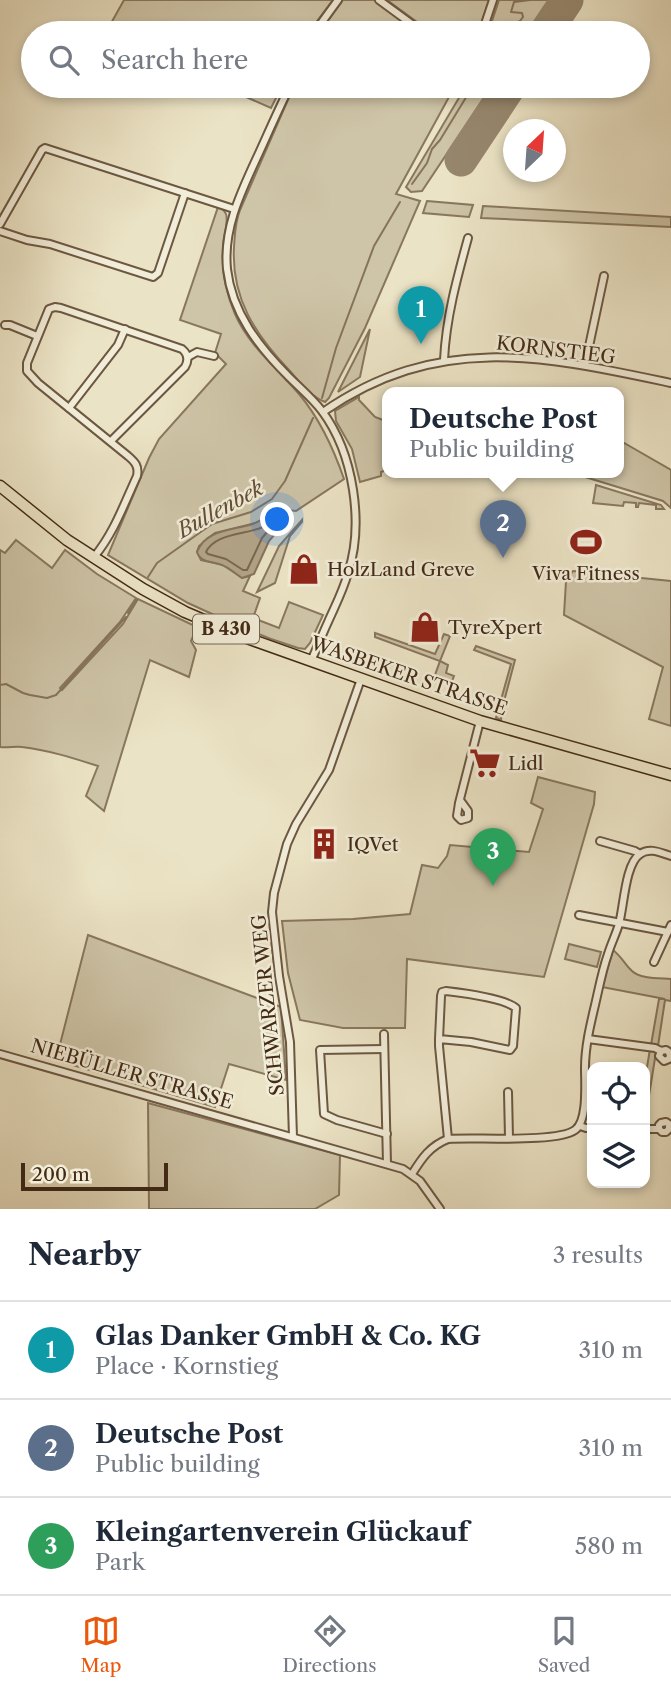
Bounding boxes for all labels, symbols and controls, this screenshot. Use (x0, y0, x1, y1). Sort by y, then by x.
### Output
search box (21, 21, 650, 98)
icon: search (45, 41, 83, 79)
text: Search here (101, 44, 248, 76)
north arrow (503, 119, 566, 182)
pin: 1 (398, 286, 444, 344)
street label: KORNSTIEG (495, 331, 617, 369)
popup (382, 387, 624, 478)
text: Deutsche Post (409, 403, 597, 435)
text: Public building (409, 435, 574, 463)
water label: Bullenbek (171, 475, 268, 544)
pin: 2 (480, 500, 526, 558)
your location (260, 502, 294, 536)
sports icon: Viva Fitness (569, 525, 603, 559)
shop icon: HolzLand Greve (287, 552, 321, 586)
place label: HolzLand Greve (327, 558, 475, 581)
place label: Viva Fitness (531, 562, 640, 585)
shop icon: TyreXpert (408, 610, 442, 644)
road number: B 430 (193, 614, 259, 644)
place label: TyreXpert (448, 616, 542, 639)
street label: WASBEKER STRASSE (307, 631, 510, 721)
supermarket icon: Lidl (468, 746, 502, 780)
place label: Lidl (508, 752, 544, 775)
building icon: IQVet (307, 827, 341, 861)
pin: 3 (470, 828, 516, 886)
place label: IQVet (347, 833, 399, 856)
street label: SCHWARZER WEG (247, 913, 289, 1097)
street label: NIEBÜLLER STRASSE (28, 1034, 236, 1114)
map controls (587, 1062, 650, 1188)
button: locate (587, 1062, 650, 1125)
button: layers (587, 1125, 650, 1188)
scale bar (21, 1160, 168, 1192)
text: 200 m (32, 1163, 90, 1186)
text: Nearby (28, 1236, 141, 1273)
text: 3 results (553, 1241, 643, 1269)
text: Glas Danker GmbH & Co. KG (95, 1320, 481, 1352)
text: 1 (46, 1336, 56, 1364)
text: 310 m (579, 1336, 643, 1364)
text: Place · Kornstieg (95, 1352, 278, 1380)
text: Deutsche Post (95, 1418, 283, 1450)
text: 2 (44, 1434, 58, 1462)
text: 310 m (579, 1434, 643, 1462)
text: Public building (95, 1450, 260, 1478)
text: Kleingartenverein Glückauf (95, 1516, 468, 1548)
text: 3 (45, 1532, 58, 1560)
text: 580 m (575, 1532, 643, 1560)
text: Park (95, 1548, 145, 1576)
tab: Map (81, 1612, 121, 1677)
tab: Directions (283, 1612, 376, 1677)
tab: Saved (538, 1612, 590, 1677)

